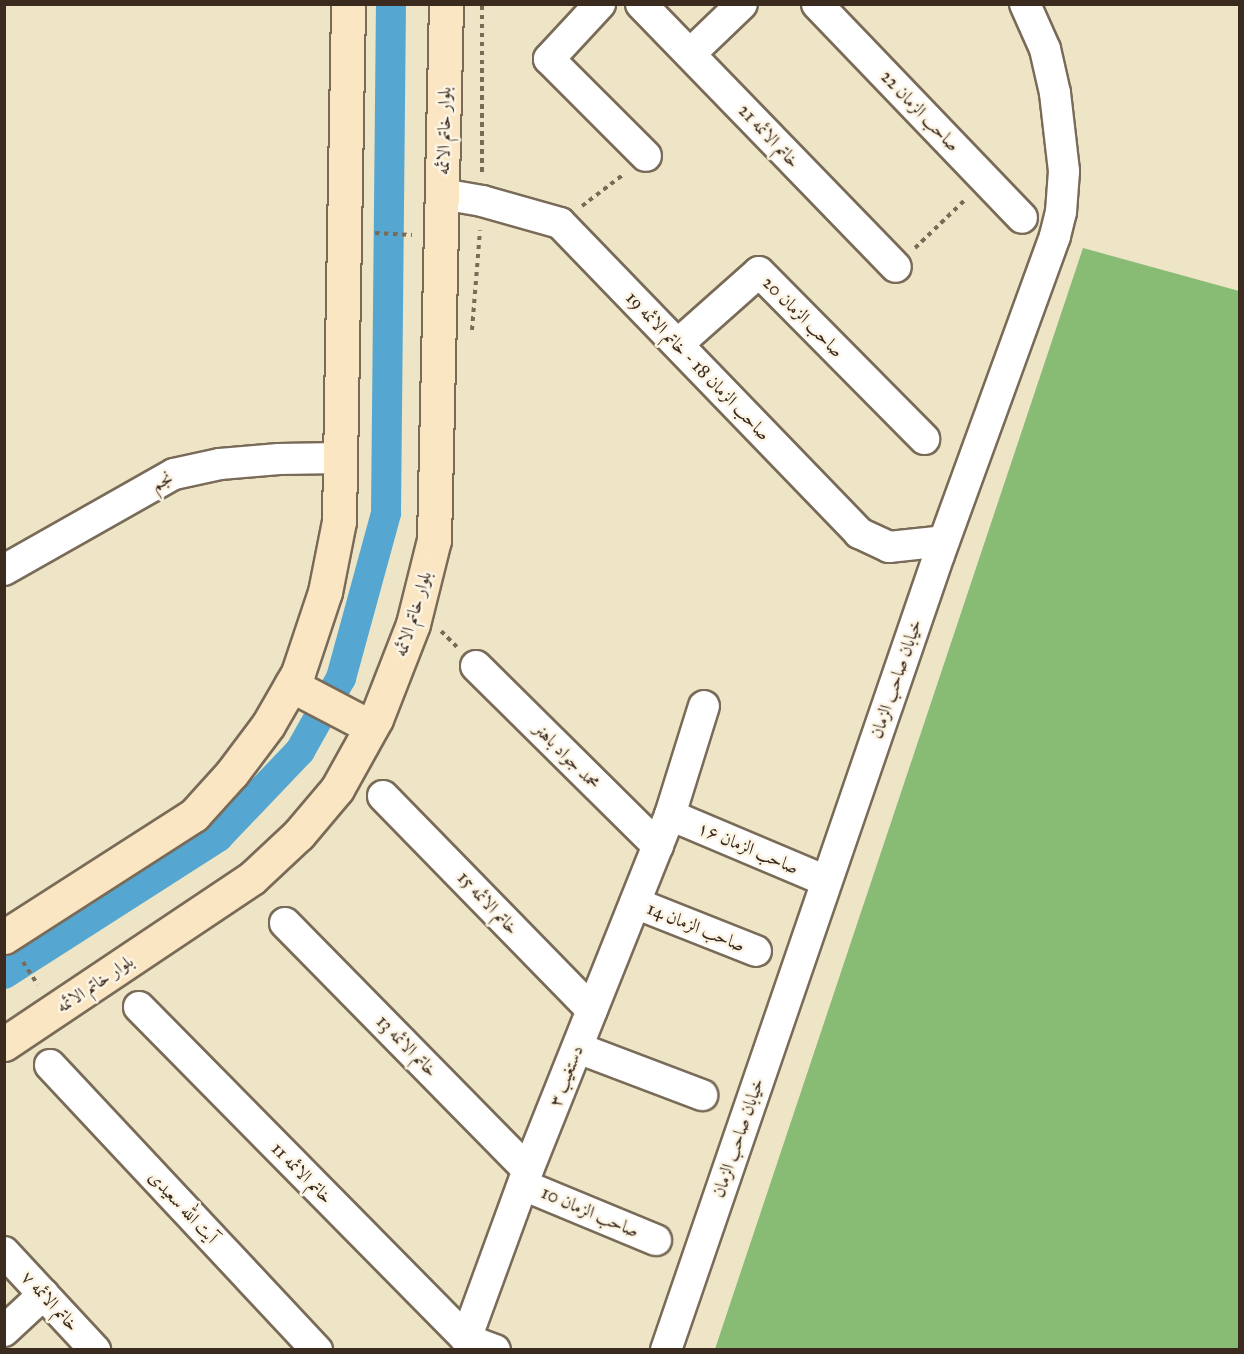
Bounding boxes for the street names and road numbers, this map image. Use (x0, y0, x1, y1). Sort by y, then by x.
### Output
street label: صاحب الزمان 22 (876, 66, 964, 156)
street label: بلوار خاتم الائمه (432, 87, 456, 175)
street label: خاتم الائمه 21 (734, 100, 804, 172)
street label: صاحب الزمان 20 (758, 272, 848, 362)
street label: صاحب الزمان 18 - خاتم الائمه 19 (621, 287, 775, 445)
street label: نجم (148, 467, 176, 495)
street label: بلوار خاتم الائمه (390, 569, 436, 659)
street label: خیابان صاحب الزمان (865, 617, 927, 741)
street label: محمد جواد باهنر (529, 718, 605, 794)
street label: صاحب الزمان ۱۶ (694, 817, 802, 879)
street label: خاتم الائمه 15 (453, 867, 523, 939)
street label: صاحب الزمان 14 (644, 898, 748, 956)
street label: بلوار خاتم الائمه (52, 950, 138, 1018)
street label: خاتم الائمه 13 (372, 1011, 442, 1081)
street label: دستغیب ۳ (544, 1042, 588, 1110)
street label: خیابان صاحب الزمان (707, 1076, 769, 1200)
street label: خاتم الائمه 11 (267, 1138, 337, 1208)
street label: آیت الله سعیدی (144, 1166, 222, 1248)
street label: صاحب الزمان 10 (538, 1182, 642, 1242)
street label: خاتم الائمه ۷ (17, 1267, 83, 1335)

